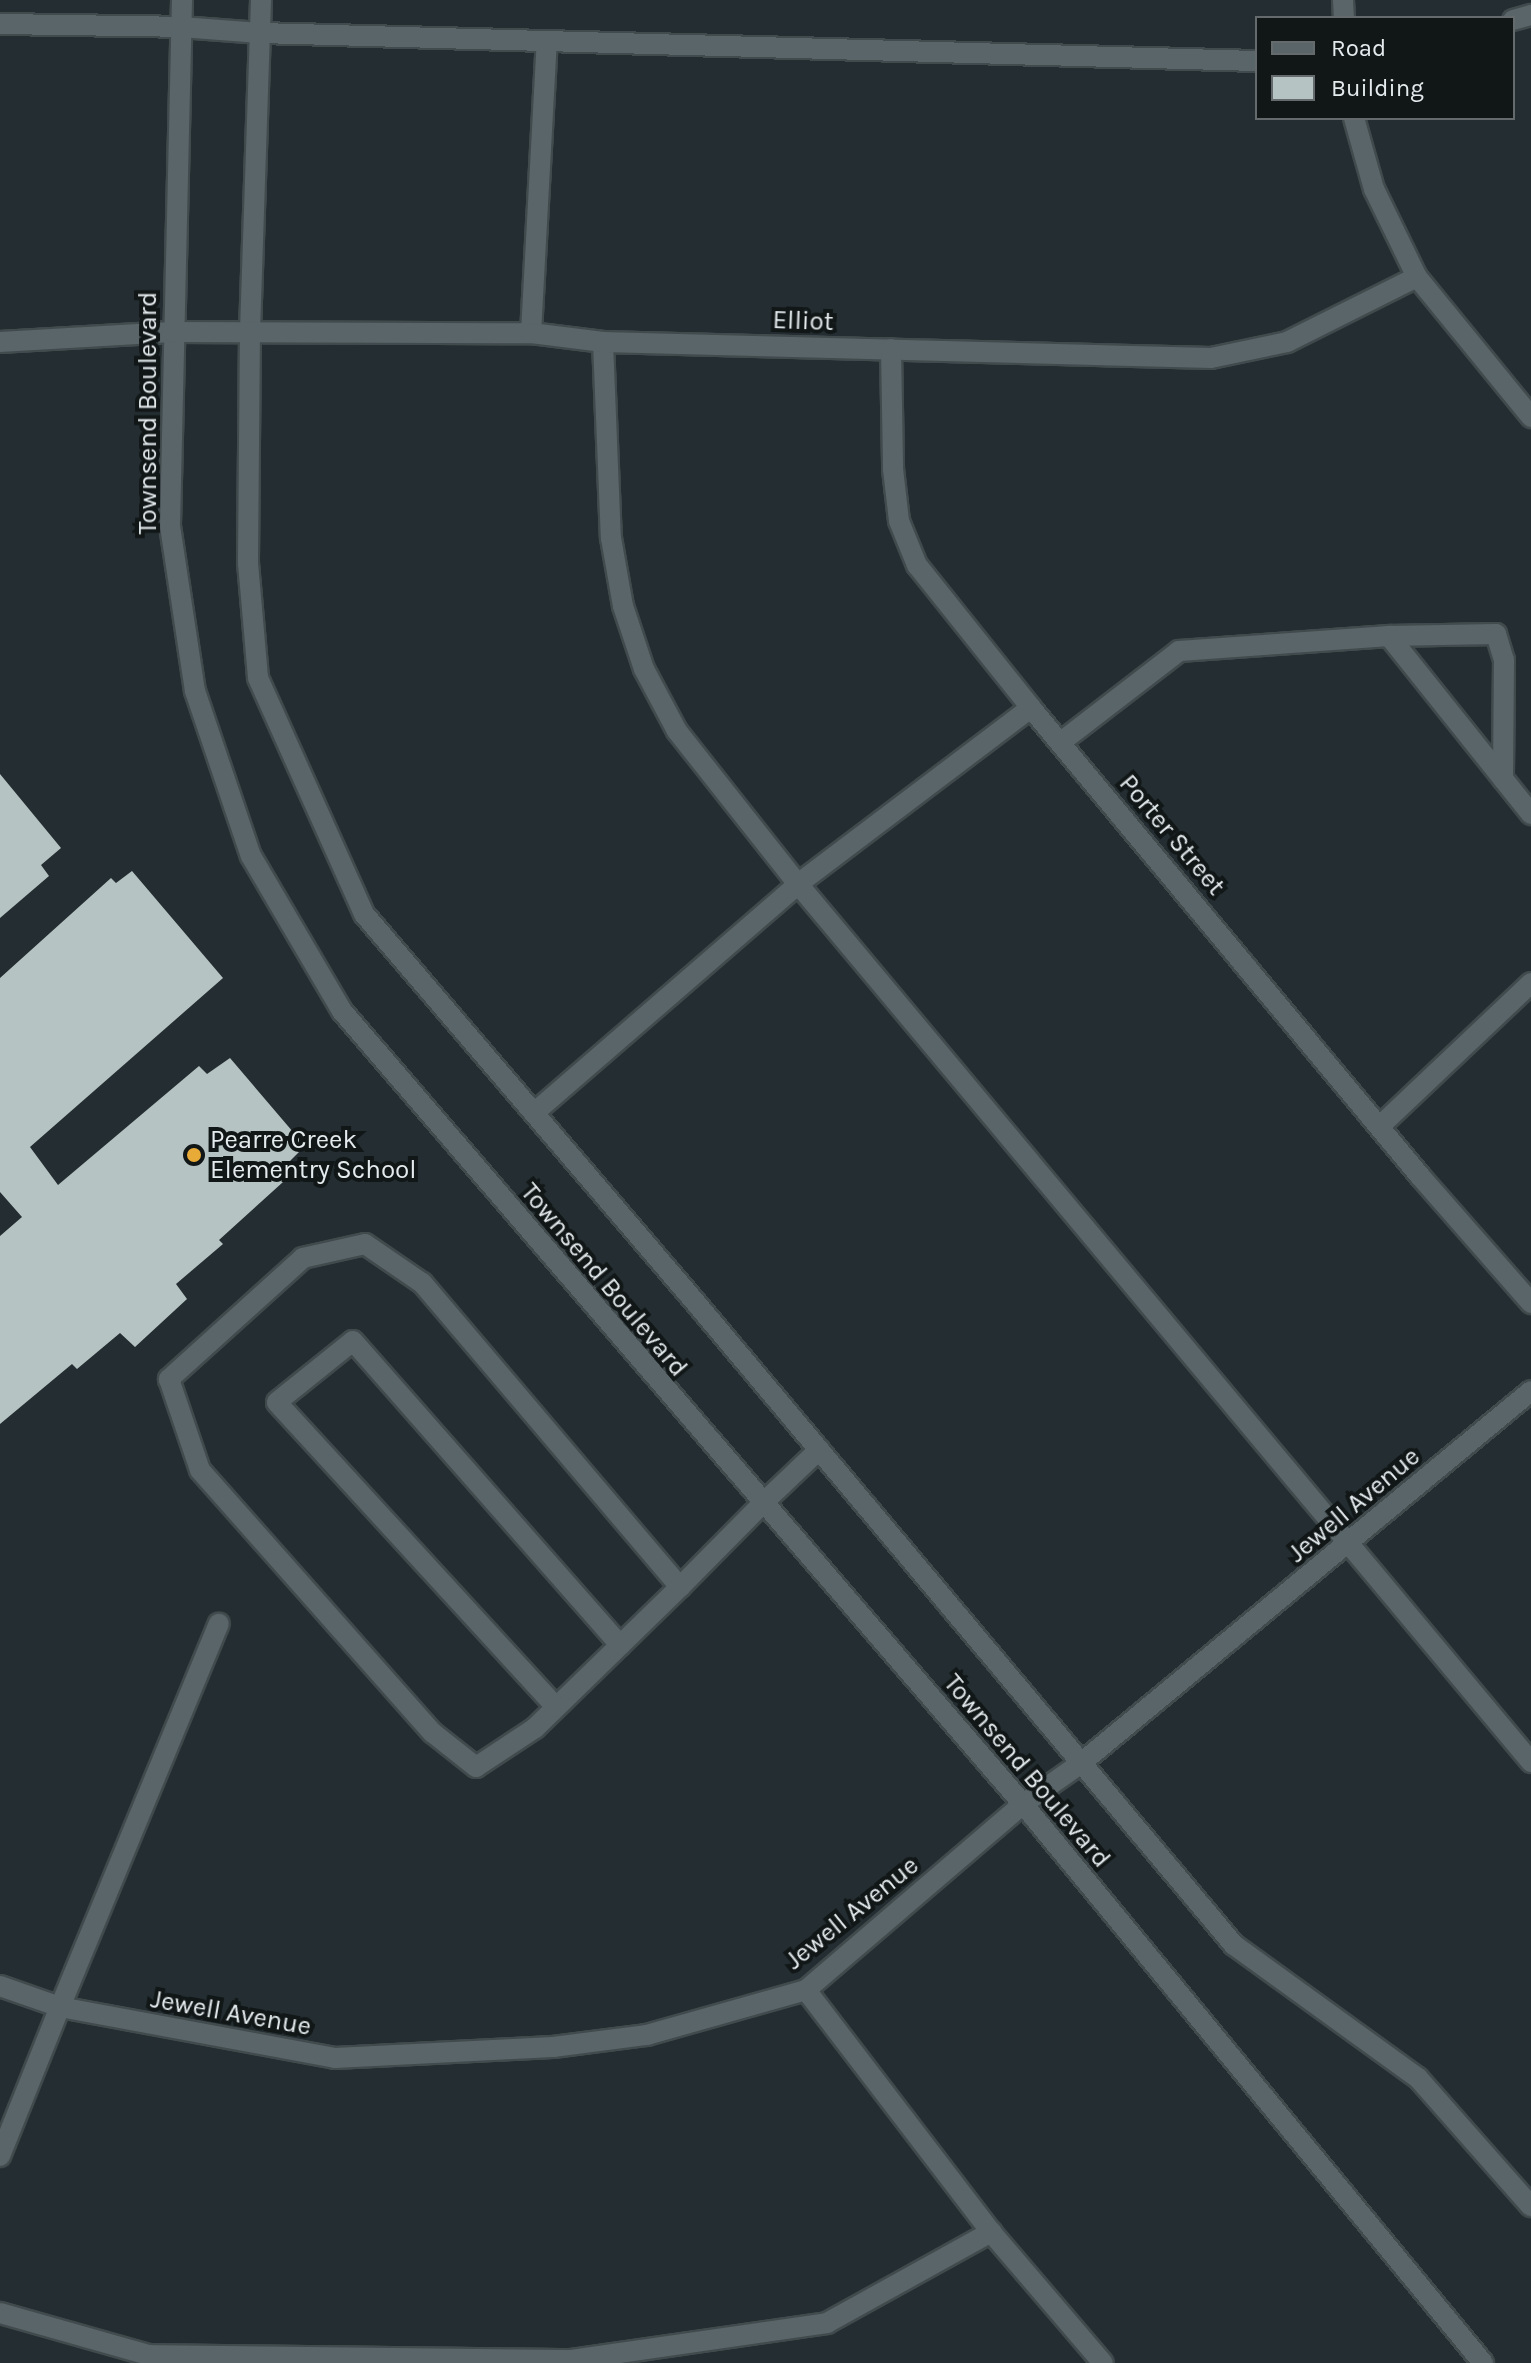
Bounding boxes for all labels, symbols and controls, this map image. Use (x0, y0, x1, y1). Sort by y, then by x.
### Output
legend (1255, 16, 1515, 120)
text: Road (1331, 34, 1386, 62)
text: Building (1331, 74, 1424, 102)
street label: Townsend Boulevard (132, 292, 164, 534)
street label: Elliot (772, 304, 834, 338)
street label: Porter Street (1112, 768, 1232, 902)
place label: Pearre Creek Elementry School (210, 1124, 417, 1186)
marker: Pearre Creek Elementry School (185, 1146, 203, 1164)
street label: Townsend Boulevard (514, 1177, 694, 1383)
street label: Jewell Avenue (1282, 1441, 1426, 1569)
street label: Townsend Boulevard (937, 1668, 1117, 1874)
street label: Jewell Avenue (779, 1850, 925, 1976)
street label: Jewell Avenue (148, 1984, 314, 2042)

